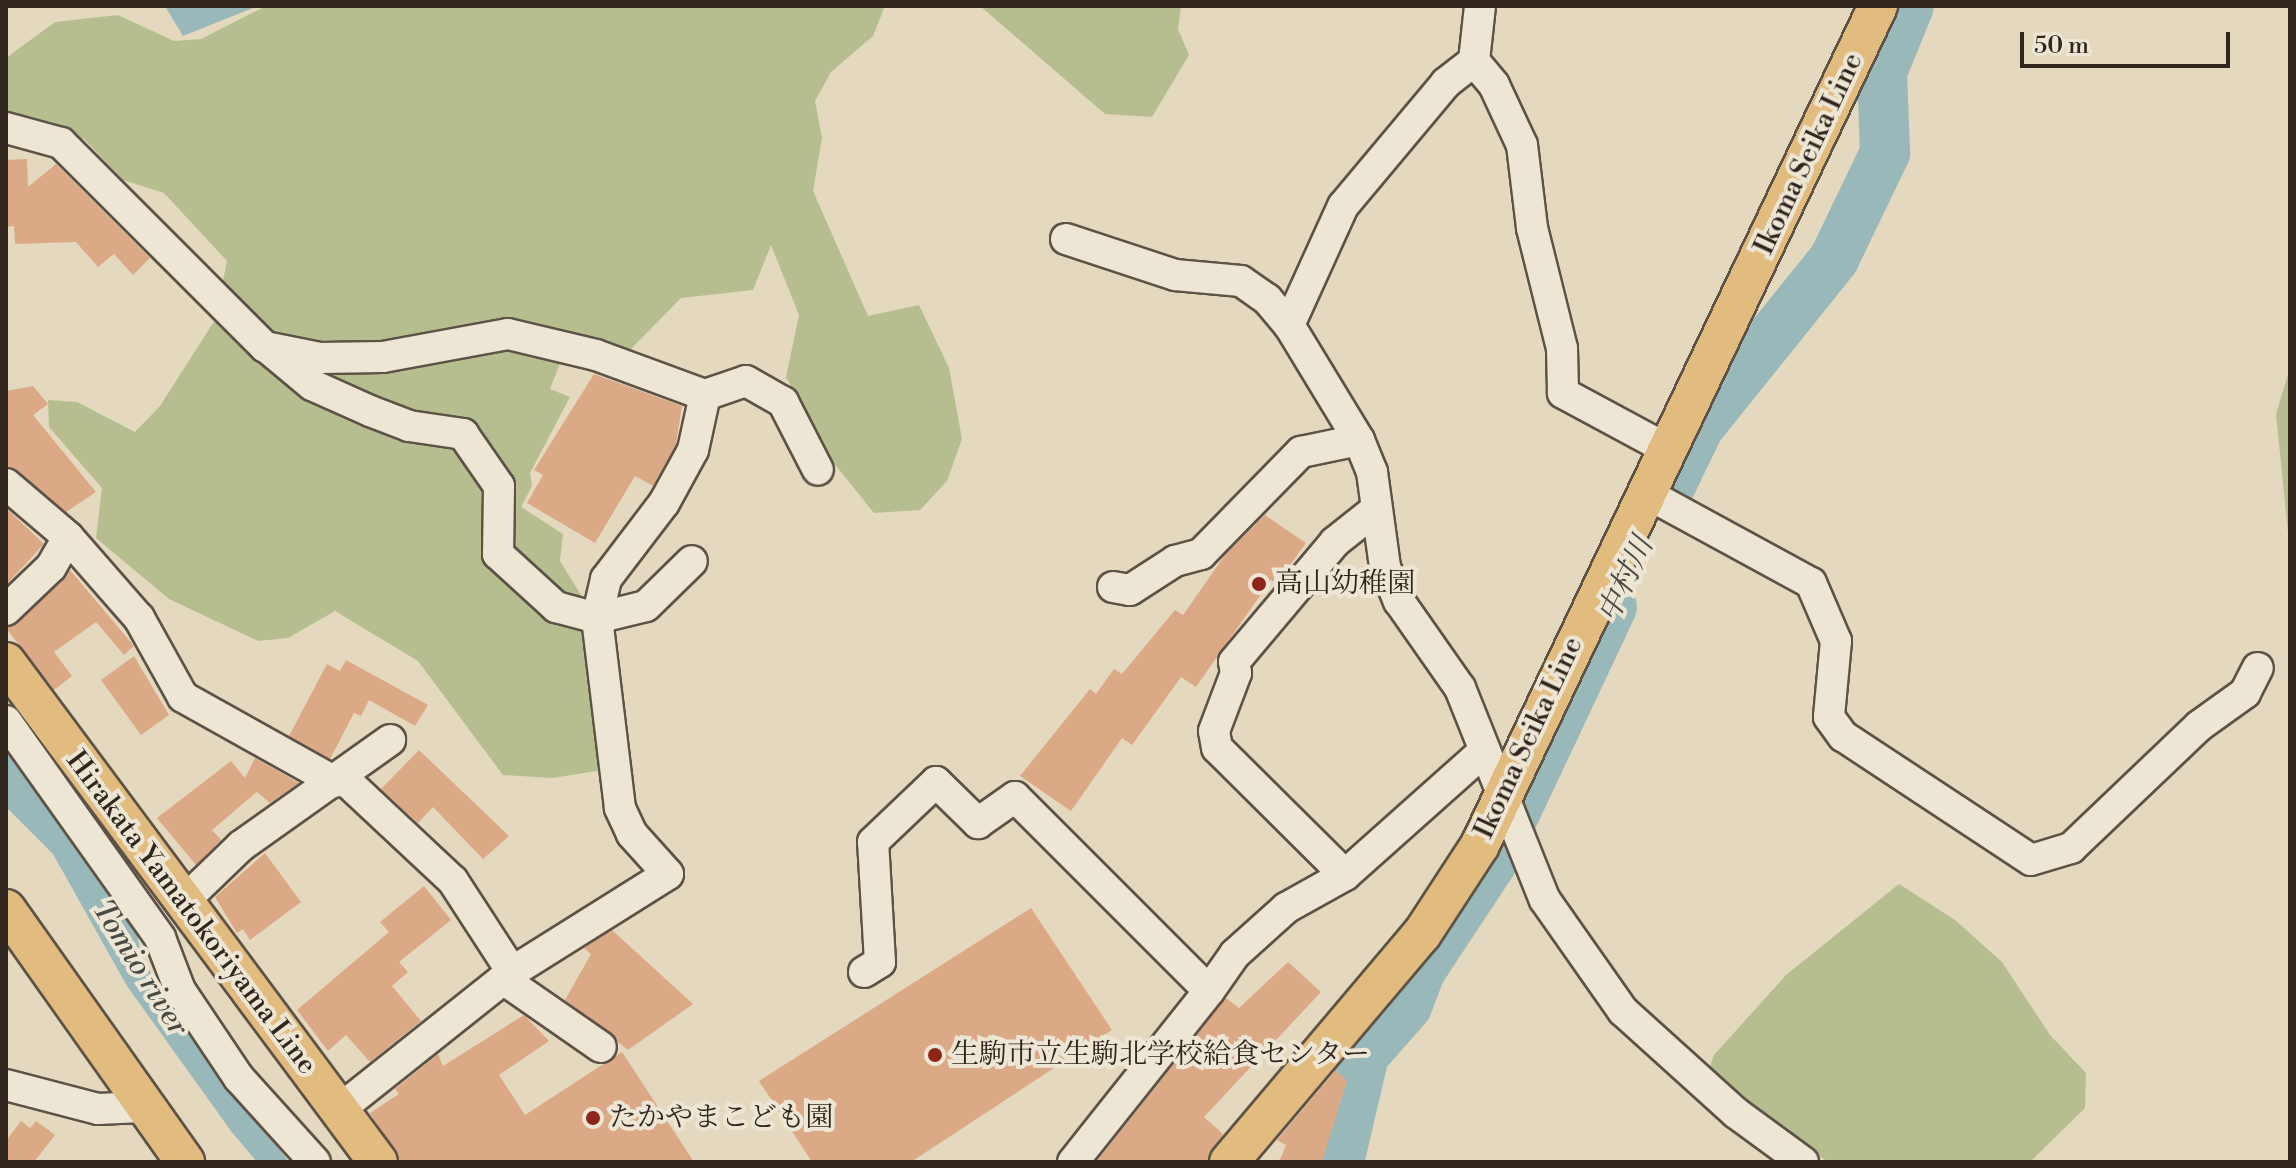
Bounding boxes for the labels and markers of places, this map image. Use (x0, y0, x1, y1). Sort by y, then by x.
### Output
place label: 高山幼稚園 (1275, 567, 1415, 601)
marker: 高山幼稚園 (1250, 575, 1268, 593)
place label: 生駒市立生駒北学校給食センター (951, 1038, 1371, 1072)
marker: 生駒市立生駒北学校給食センター (926, 1046, 944, 1064)
place label: たかやまこども園 (609, 1101, 833, 1135)
marker: たかやまこども園 (584, 1109, 602, 1127)

